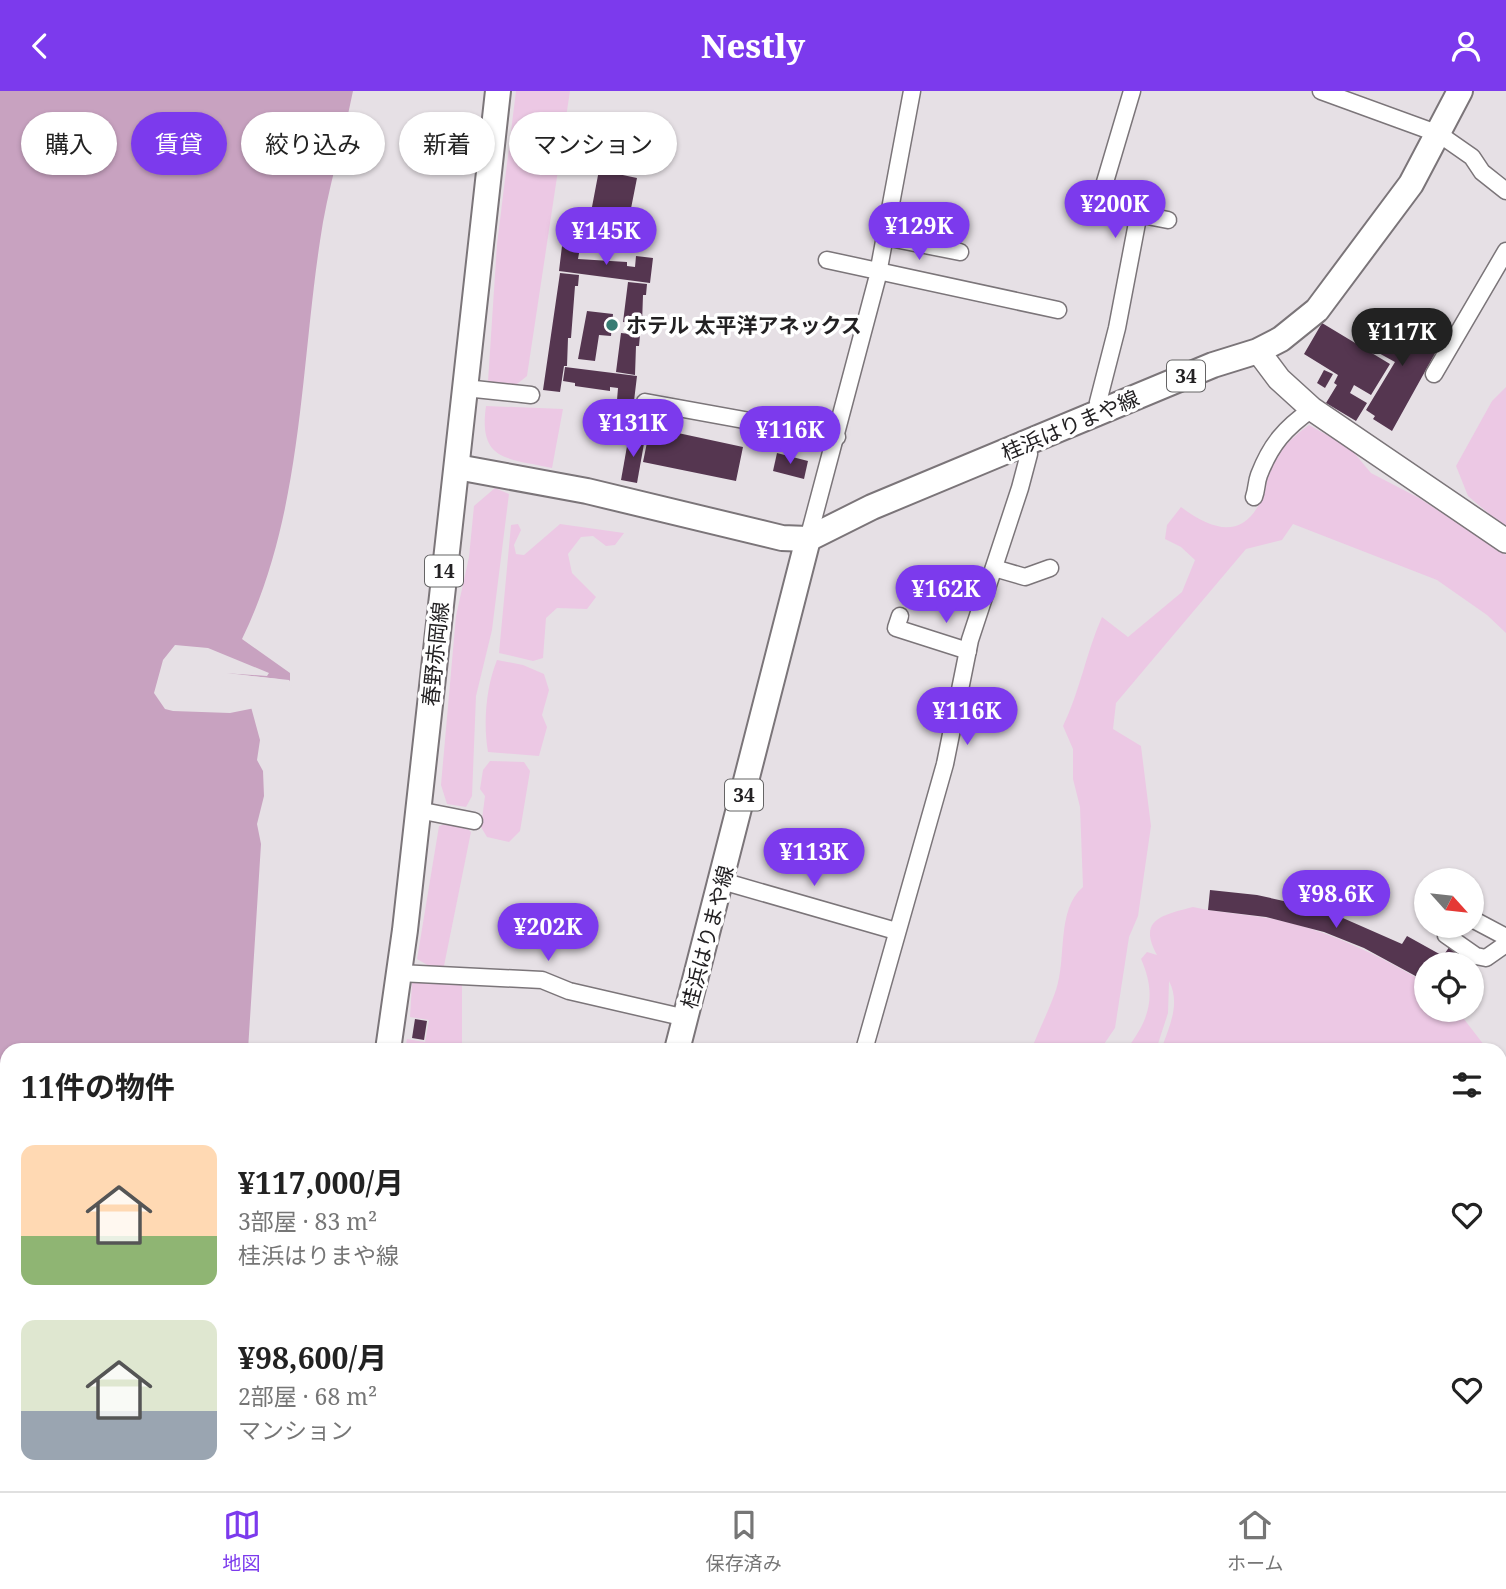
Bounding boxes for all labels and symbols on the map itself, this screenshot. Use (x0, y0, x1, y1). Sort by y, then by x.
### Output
pin: ¥200K (1066, 181, 1164, 240)
pin: ¥129K (870, 202, 968, 262)
pin: ¥145K (557, 207, 655, 267)
pin: ¥117K (1353, 309, 1451, 368)
place label: ホテル 太平洋アネックス (626, 311, 862, 339)
marker: ホテル 太平洋アネックス (604, 317, 620, 333)
road number: 34 (1167, 361, 1205, 391)
street label: 桂浜はりまや線 (997, 383, 1143, 467)
pin: ¥131K (584, 399, 682, 459)
pin: ¥116K (741, 407, 839, 466)
road number: 14 (425, 555, 463, 586)
pin: ¥162K (897, 566, 995, 625)
street label: 春野赤岡線 (416, 600, 454, 708)
pin: ¥116K (918, 687, 1016, 747)
road number: 34 (725, 779, 763, 811)
pin: ¥113K (765, 829, 863, 888)
street label: 桂浜はりまや線 (674, 862, 740, 1012)
north arrow (1414, 868, 1484, 938)
pin: ¥98.6K (1279, 871, 1393, 930)
pin: ¥202K (499, 903, 597, 963)

